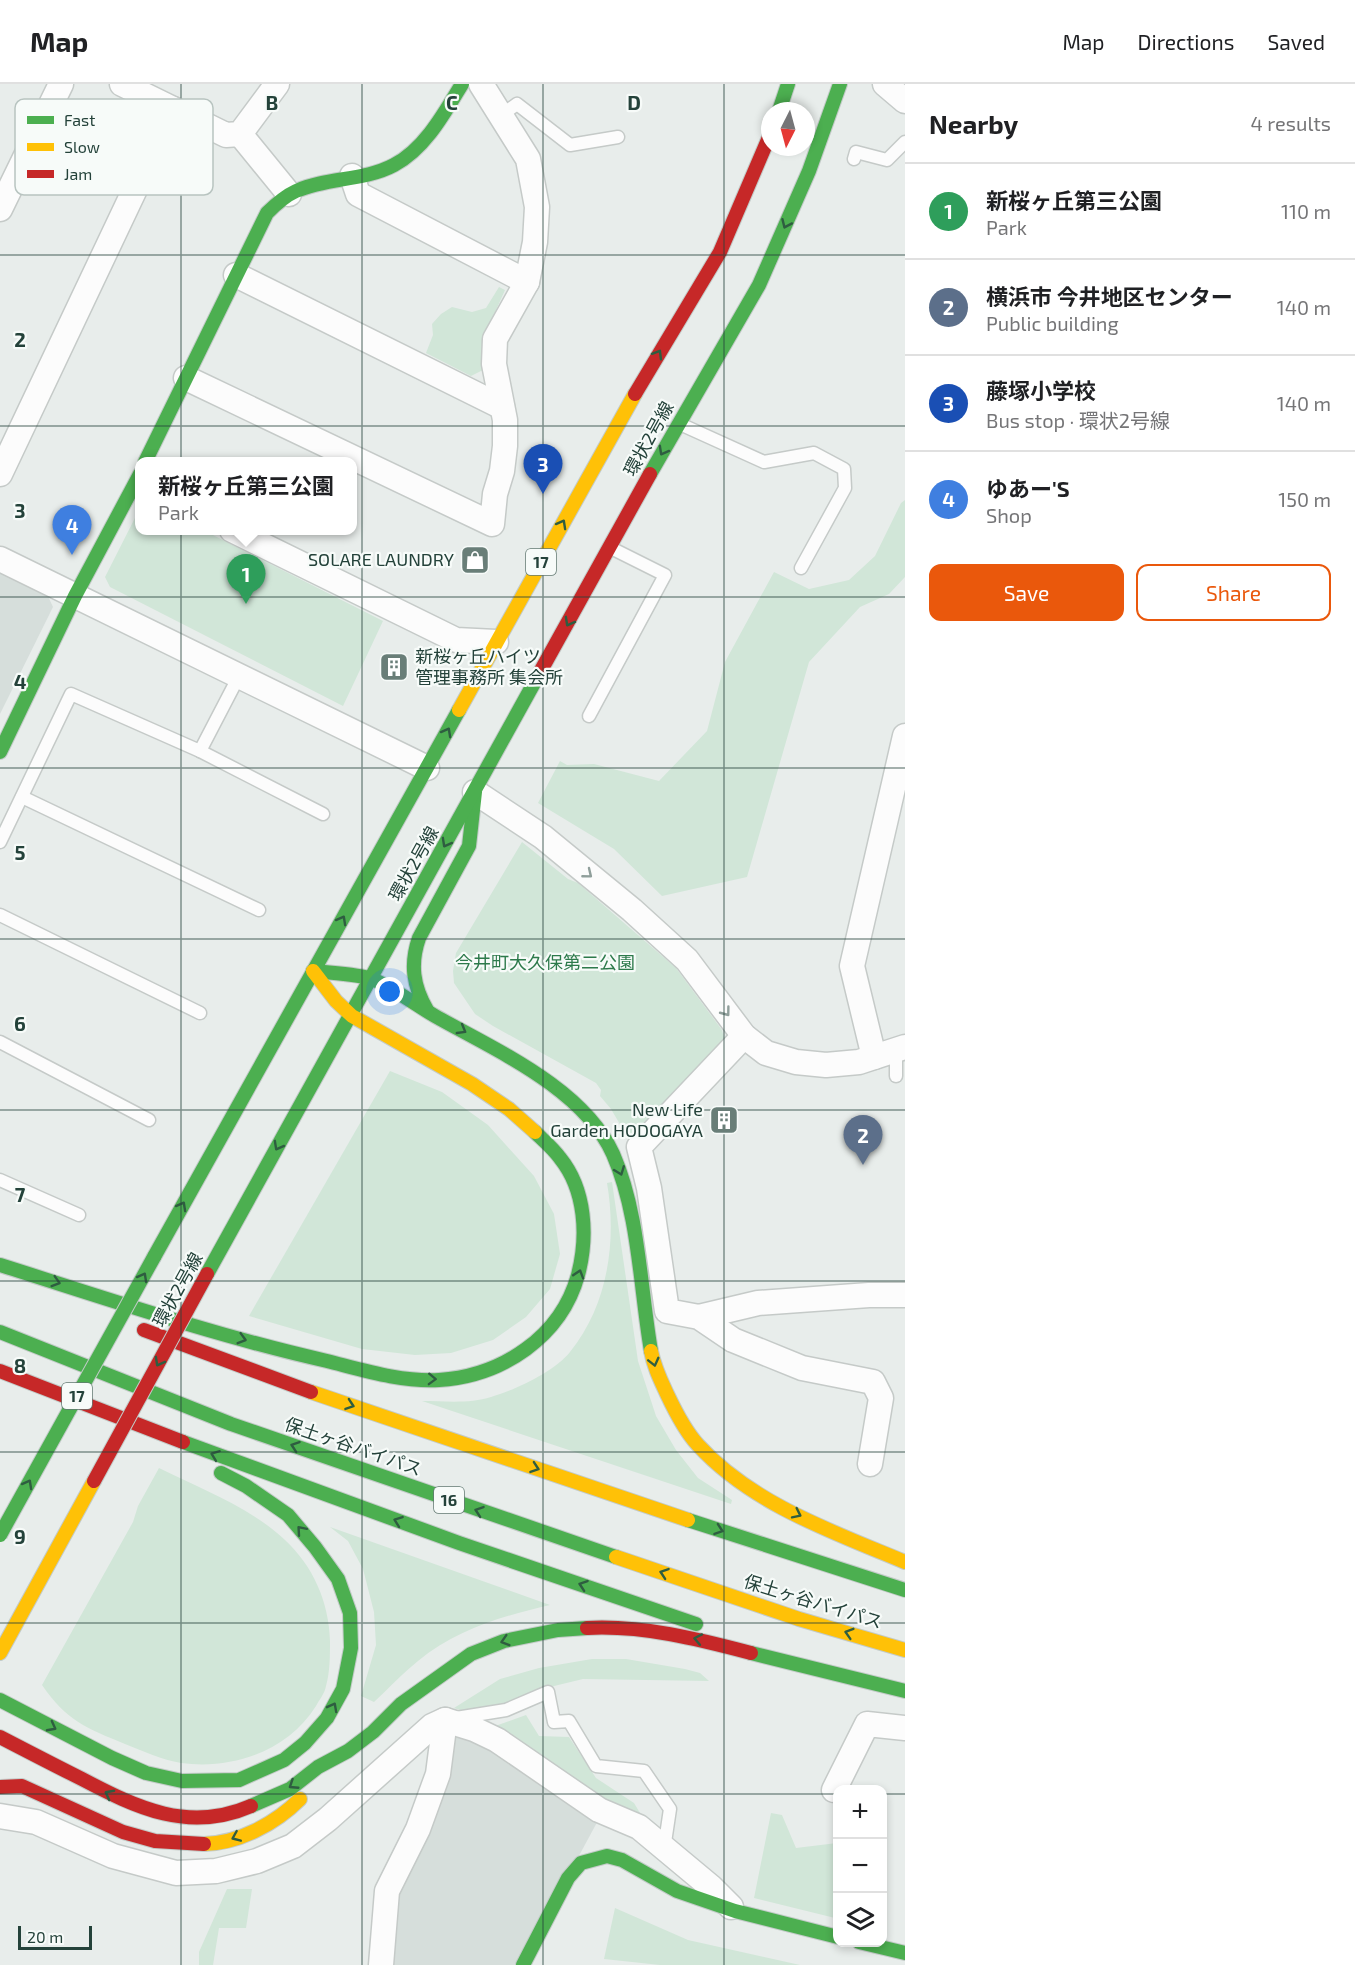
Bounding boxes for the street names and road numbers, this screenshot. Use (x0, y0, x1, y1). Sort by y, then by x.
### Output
street label: 環状2号線 (619, 397, 678, 480)
road number: 17 (526, 549, 556, 575)
street label: 環状2号線 (384, 822, 443, 905)
street label: 環状2号線 (148, 1248, 207, 1331)
road number: 17 (62, 1383, 92, 1409)
street label: 保土ヶ谷バイパス (282, 1412, 425, 1480)
road number: 16 (434, 1487, 464, 1513)
street label: 保土ヶ谷バイパス (741, 1570, 885, 1633)

